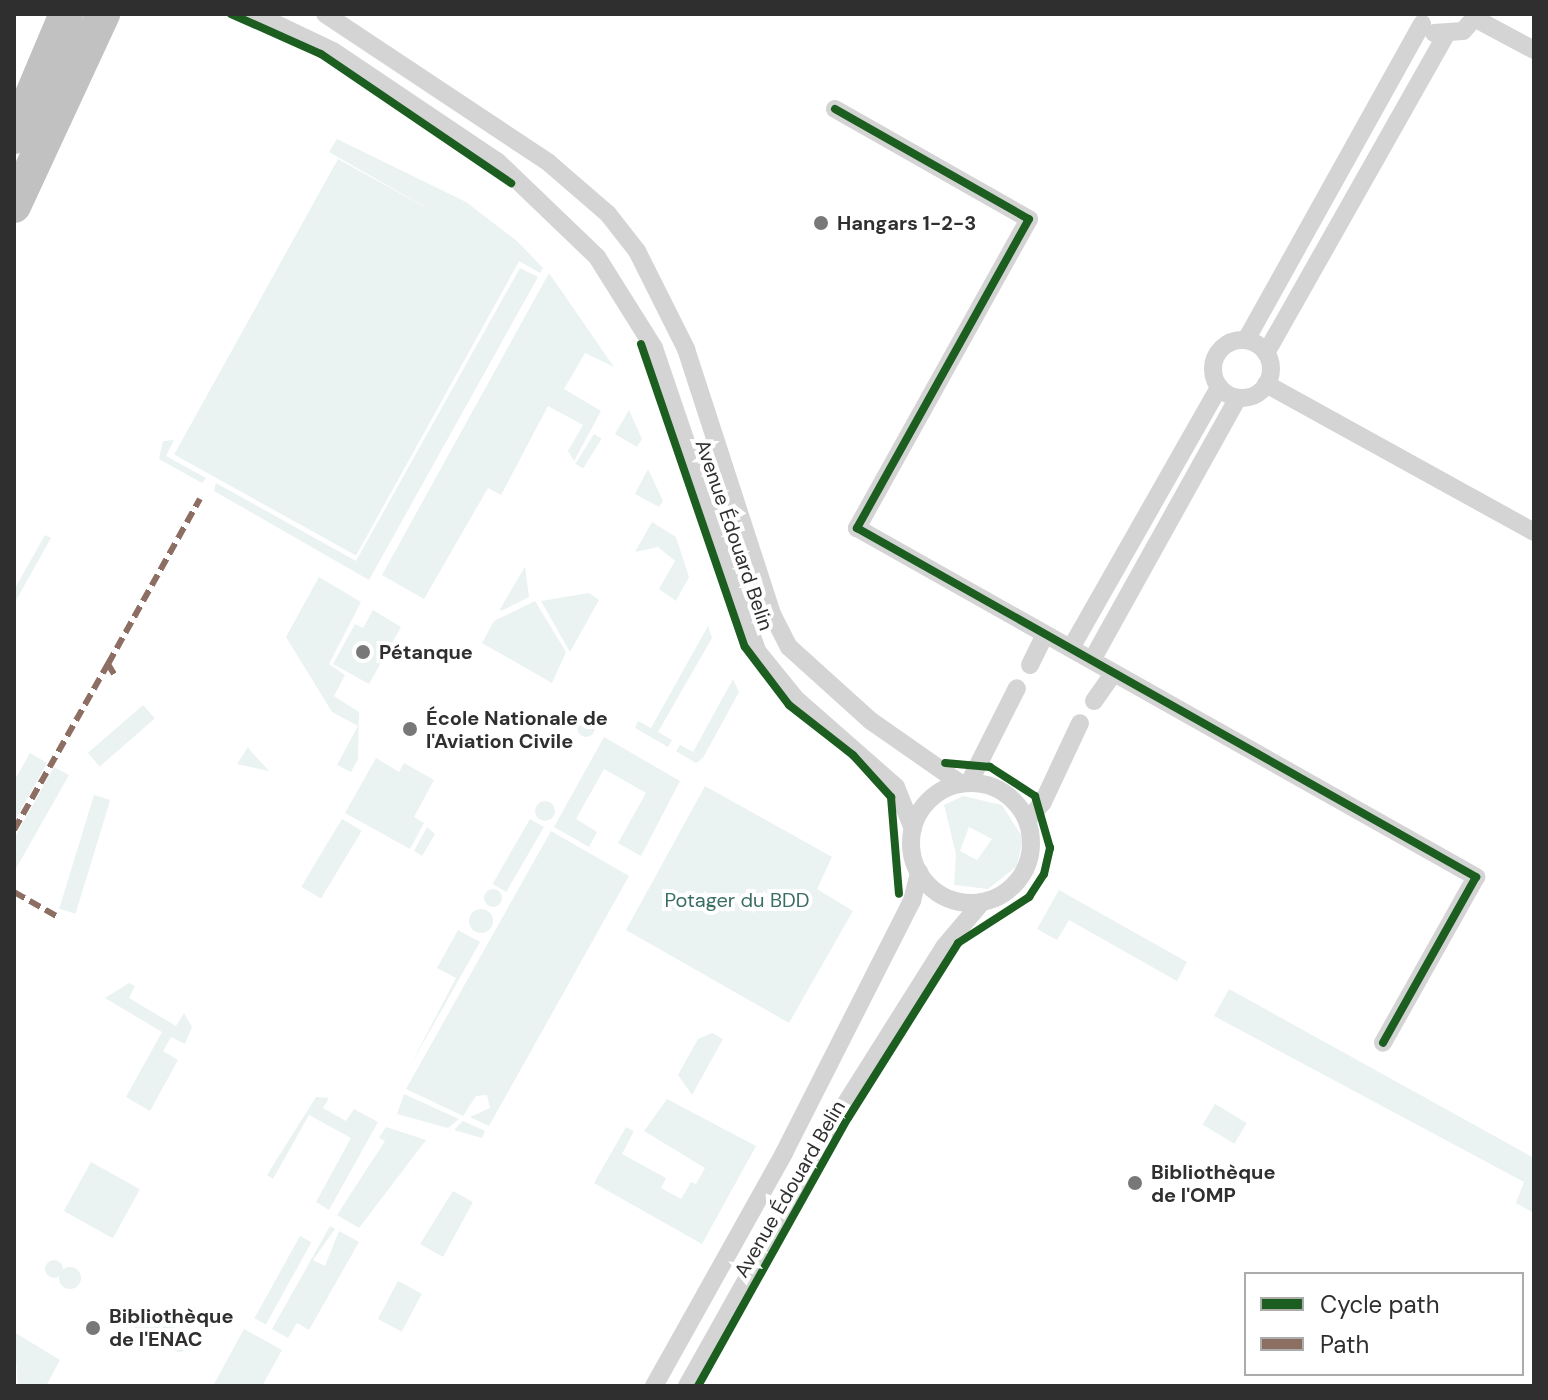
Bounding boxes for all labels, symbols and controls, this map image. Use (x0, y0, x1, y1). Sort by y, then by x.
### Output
place label: Hangars 1-2-3 (837, 211, 976, 235)
marker: Hangars 1-2-3 (812, 214, 830, 232)
street label: Avenue Édouard Belin (690, 436, 778, 634)
place label: Pétanque (379, 640, 473, 664)
marker: Pétanque (354, 643, 372, 661)
place label: École Nationale de l'Aviation Civile (426, 706, 608, 753)
marker: École Nationale de l'Aviation Civile (401, 720, 419, 738)
park label: Potager du BDD (665, 888, 809, 912)
street label: Avenue Édouard Belin (730, 1096, 850, 1282)
place label: Bibliothèque de l'OMP (1151, 1160, 1275, 1207)
marker: Bibliothèque de l'OMP (1126, 1174, 1144, 1192)
legend (1244, 1272, 1524, 1376)
text: Cycle path (1320, 1289, 1439, 1320)
place label: Bibliothèque de l'ENAC (109, 1304, 233, 1351)
marker: Bibliothèque de l'ENAC (84, 1319, 102, 1337)
text: Path (1320, 1329, 1369, 1360)

